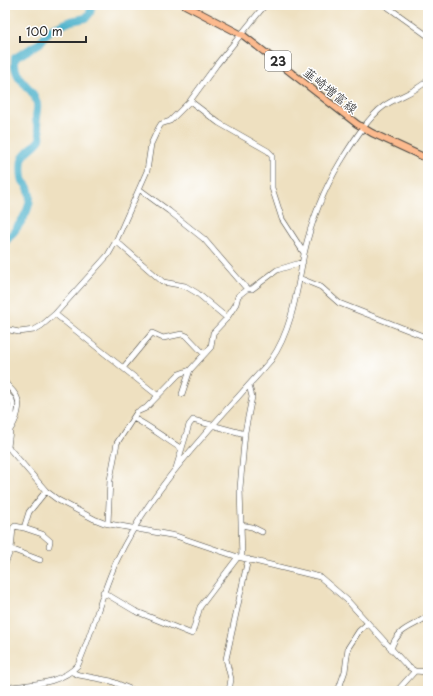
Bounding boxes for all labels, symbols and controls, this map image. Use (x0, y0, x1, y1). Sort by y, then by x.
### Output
scale bar (20, 18, 86, 44)
text: 100 m (26, 22, 63, 40)
road number: 23 (265, 51, 291, 71)
street label: 韮崎増富線 (300, 62, 363, 118)

